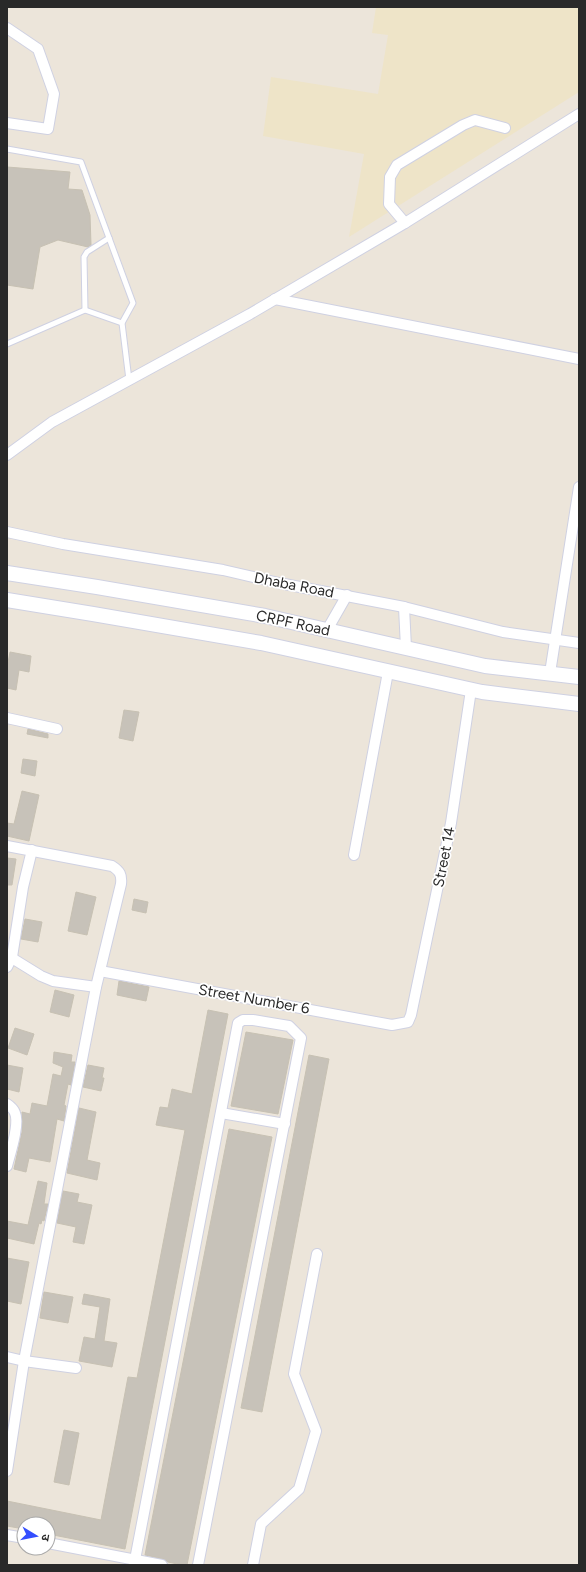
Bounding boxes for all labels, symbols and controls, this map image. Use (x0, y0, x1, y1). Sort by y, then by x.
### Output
street label: Dhaba Road (253, 568, 335, 602)
street label: CRPF Road (254, 606, 332, 640)
street label: Street 14 (429, 825, 459, 889)
street label: Street Number 6 (197, 980, 312, 1018)
north arrow (16, 1516, 56, 1556)
text: उ (38, 1533, 52, 1543)

